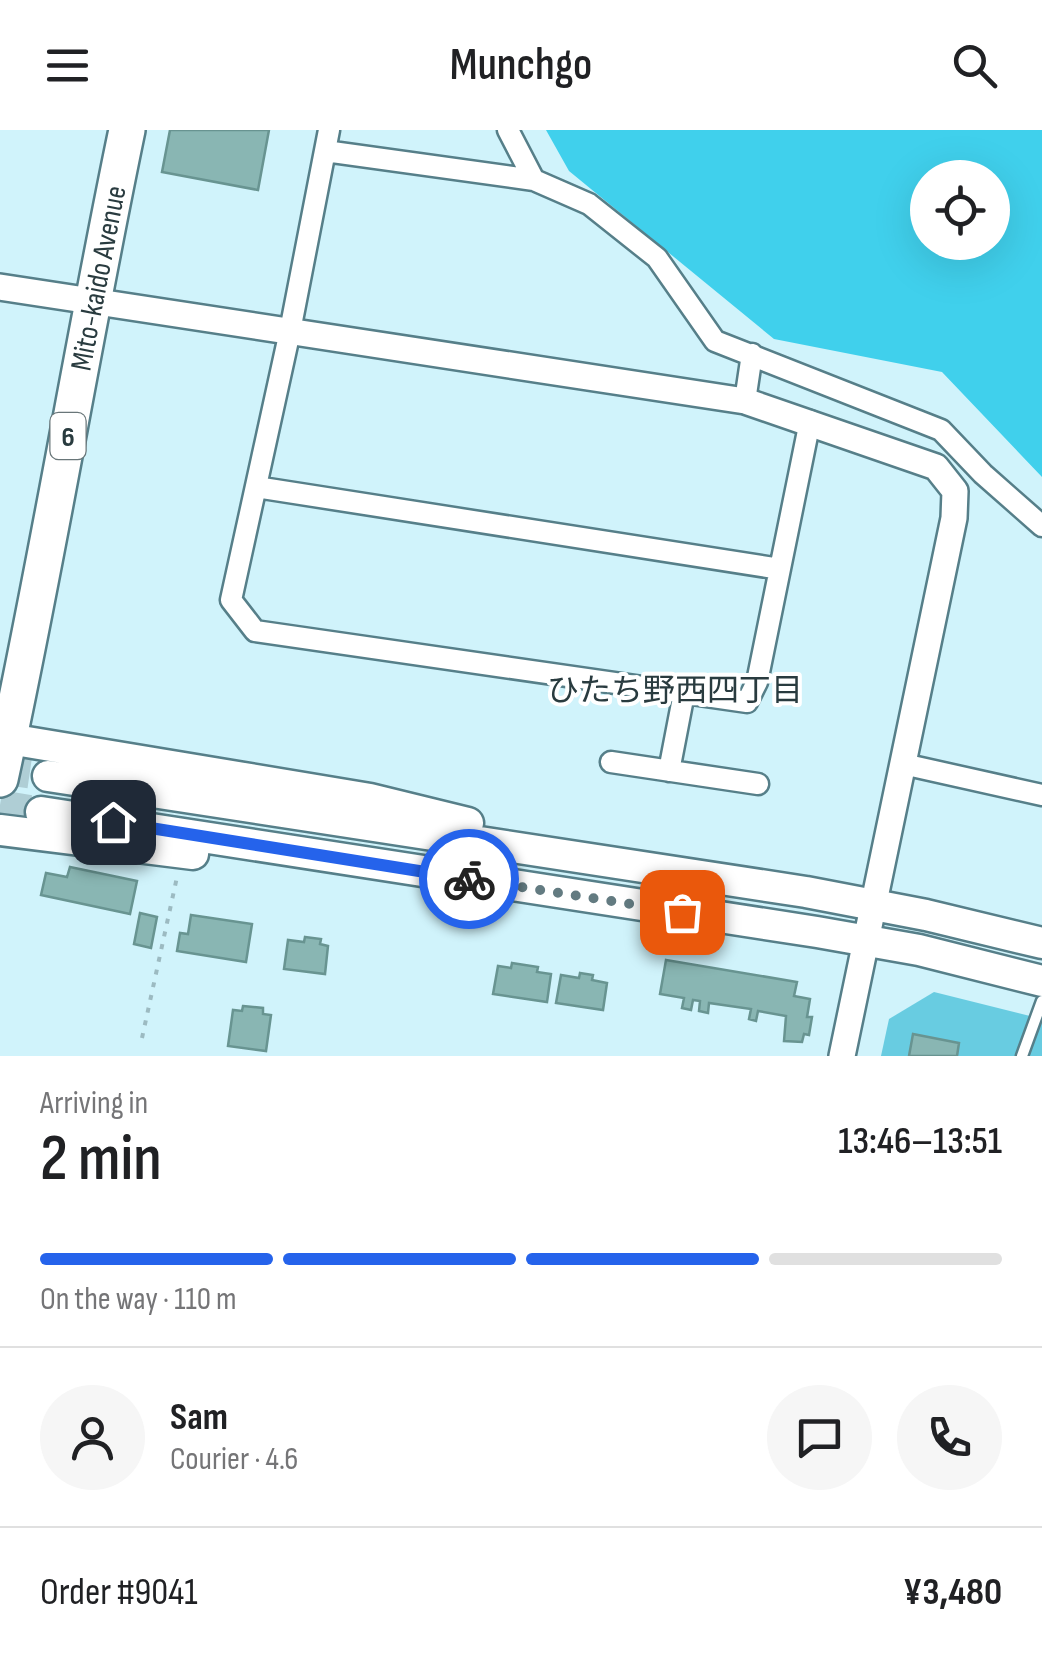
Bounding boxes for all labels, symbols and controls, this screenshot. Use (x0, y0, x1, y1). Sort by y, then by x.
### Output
icon: menu (40, 38, 95, 93)
text: Munchgo (450, 38, 592, 93)
icon: search (947, 38, 1002, 93)
map controls (910, 160, 1010, 260)
button: locate (910, 160, 1010, 260)
street label: Mito-kaido Avenue (63, 183, 135, 374)
road number: 6 (50, 413, 86, 459)
district label: ひたち野西四丁目 (547, 672, 803, 711)
pin (71, 780, 156, 865)
icon: home (86, 795, 141, 850)
courier (419, 829, 519, 929)
icon: bike (442, 852, 497, 907)
pin (640, 870, 725, 955)
icon: bag (655, 885, 710, 940)
text: Arriving in (40, 1084, 148, 1123)
text: 13:46–13:51 (838, 1119, 1002, 1164)
text: 2 min (40, 1121, 162, 1199)
text: On the way · 110 m (40, 1280, 237, 1319)
button: person (40, 1385, 145, 1490)
button: chat (767, 1385, 872, 1490)
button: phone (897, 1385, 1002, 1490)
text: Sam (170, 1395, 228, 1440)
text: Courier · 4.6 (170, 1440, 298, 1479)
text: Order #9041 (40, 1570, 197, 1615)
text: ¥3,480 (903, 1570, 1002, 1615)

